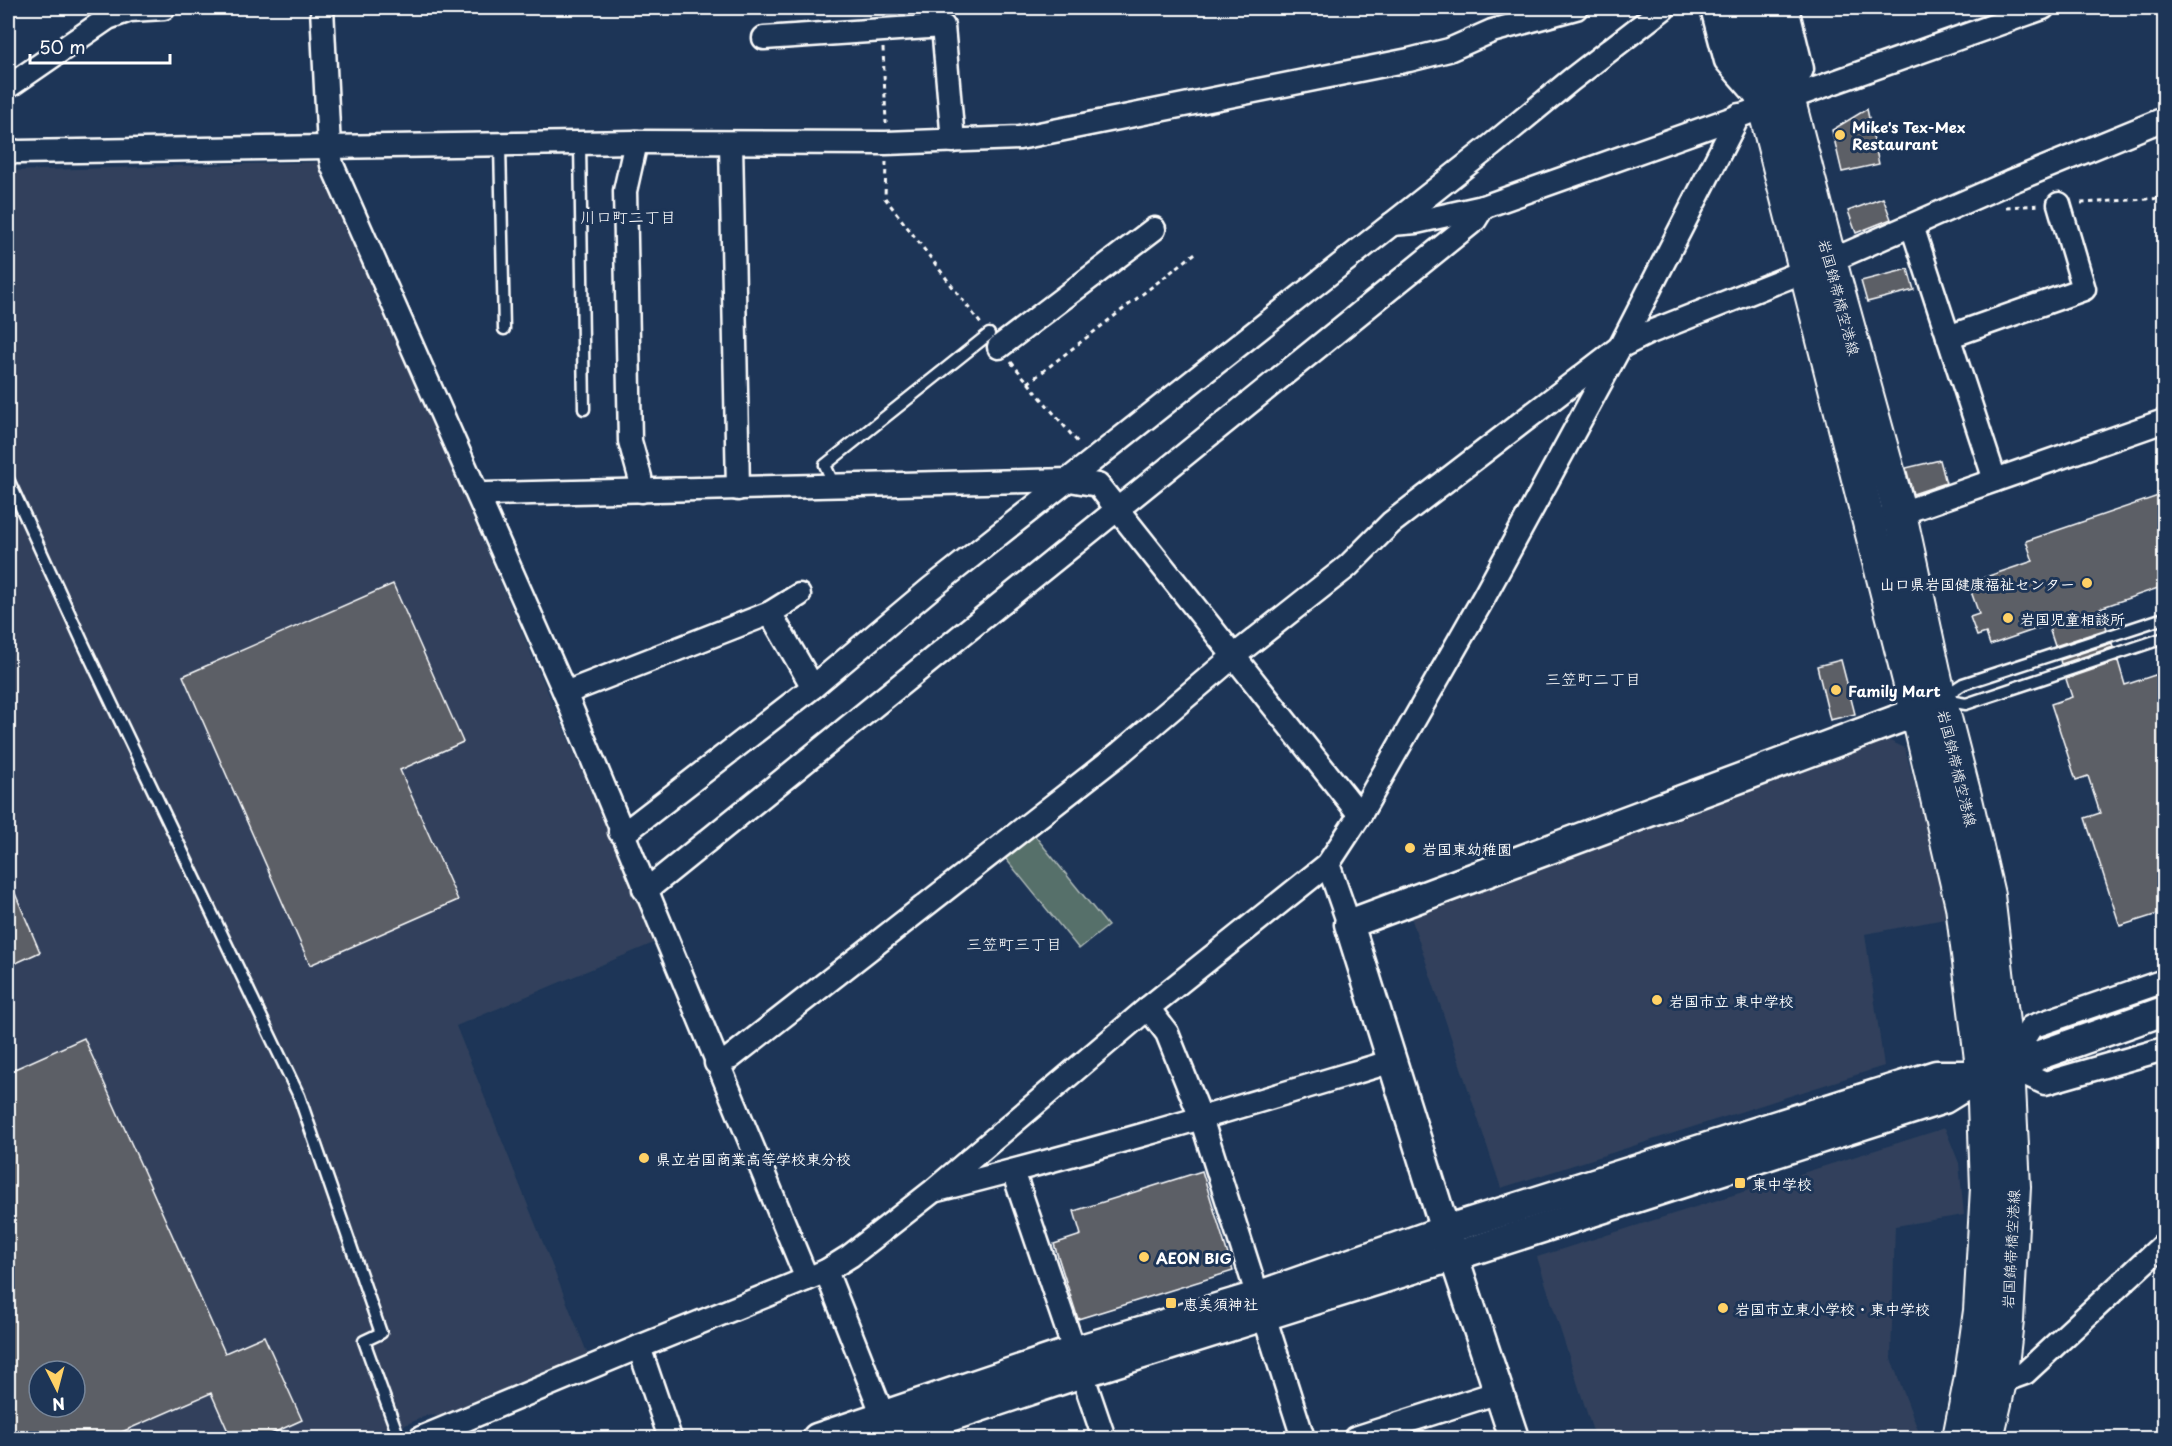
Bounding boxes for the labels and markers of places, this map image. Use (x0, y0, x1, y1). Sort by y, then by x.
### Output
place label: Mike's Tex-Mex Restaurant (1852, 115, 1966, 155)
marker: Mike's Tex-Mex Restaurant (1833, 128, 1847, 142)
place label: 山口県岩国健康福祉センター (1880, 572, 2075, 595)
marker: 山口県岩国健康福祉センター (2080, 576, 2094, 590)
place label: 岩国児童相談所 (2020, 607, 2125, 630)
marker: 岩国児童相談所 (2001, 611, 2015, 625)
place label: Family Mart (1848, 679, 1941, 702)
marker: Family Mart (1829, 683, 1843, 697)
place label: 岩国東幼稚園 (1422, 837, 1512, 860)
marker: 岩国東幼稚園 (1403, 841, 1417, 855)
place label: 岩国市立 東中学校 (1669, 989, 1794, 1012)
marker: 岩国市立 東中学校 (1650, 993, 1664, 1007)
place label: 県立岩国商業高等学校東分校 (656, 1147, 851, 1170)
marker: 県立岩国商業高等学校東分校 (637, 1151, 651, 1165)
place label: 東中学校 (1752, 1172, 1812, 1195)
marker: 東中学校 (1733, 1176, 1747, 1190)
place label: AEON BIG (1156, 1246, 1232, 1269)
marker: AEON BIG (1137, 1250, 1151, 1264)
place label: 恵美須神社 (1183, 1292, 1258, 1315)
marker: 恵美須神社 (1164, 1296, 1178, 1310)
place label: 岩国市立東小学校・東中学校 (1735, 1297, 1930, 1320)
marker: 岩国市立東小学校・東中学校 (1716, 1301, 1730, 1315)

